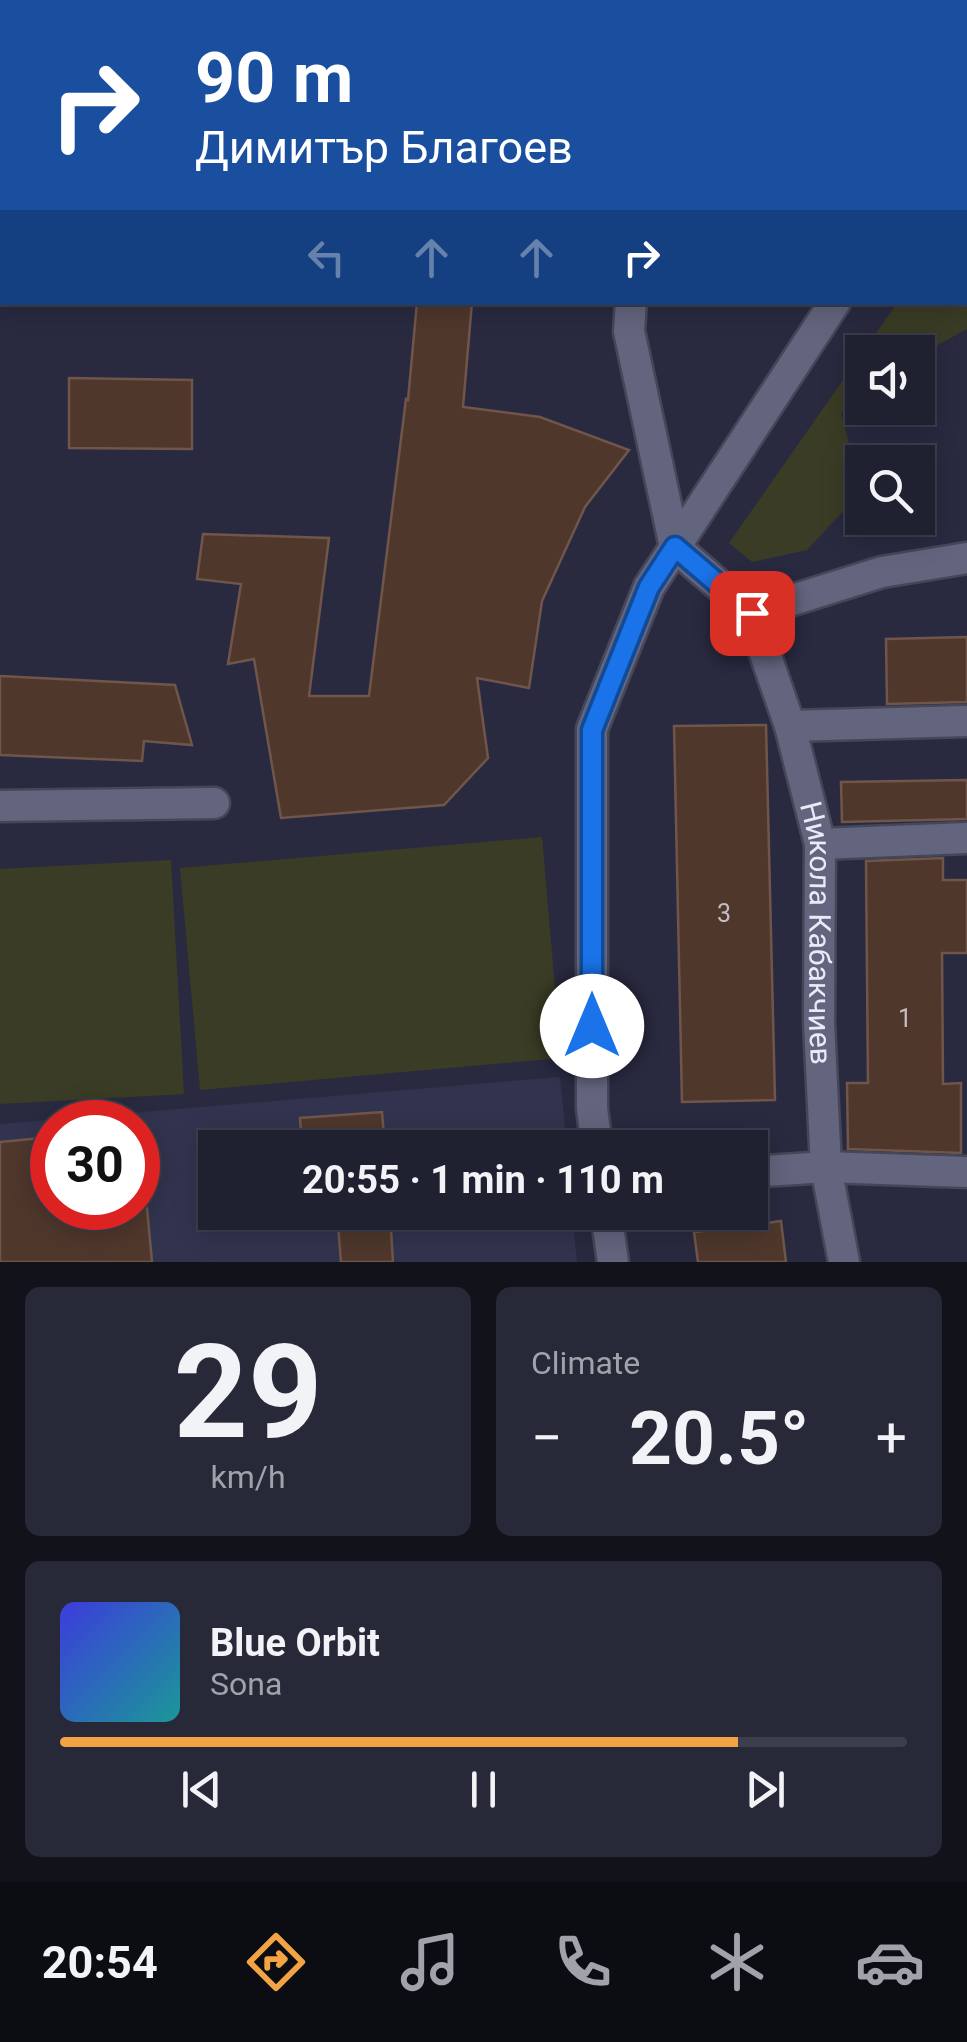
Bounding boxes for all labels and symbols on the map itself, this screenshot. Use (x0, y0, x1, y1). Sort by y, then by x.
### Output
pin (710, 571, 795, 656)
street label: Никола Кабакчиев (793, 798, 839, 1066)
house number: 3 (717, 899, 731, 928)
position arrow (540, 974, 644, 1078)
house number: 1 (898, 1004, 912, 1033)
speed limit sign: 30 (30, 1100, 160, 1230)

